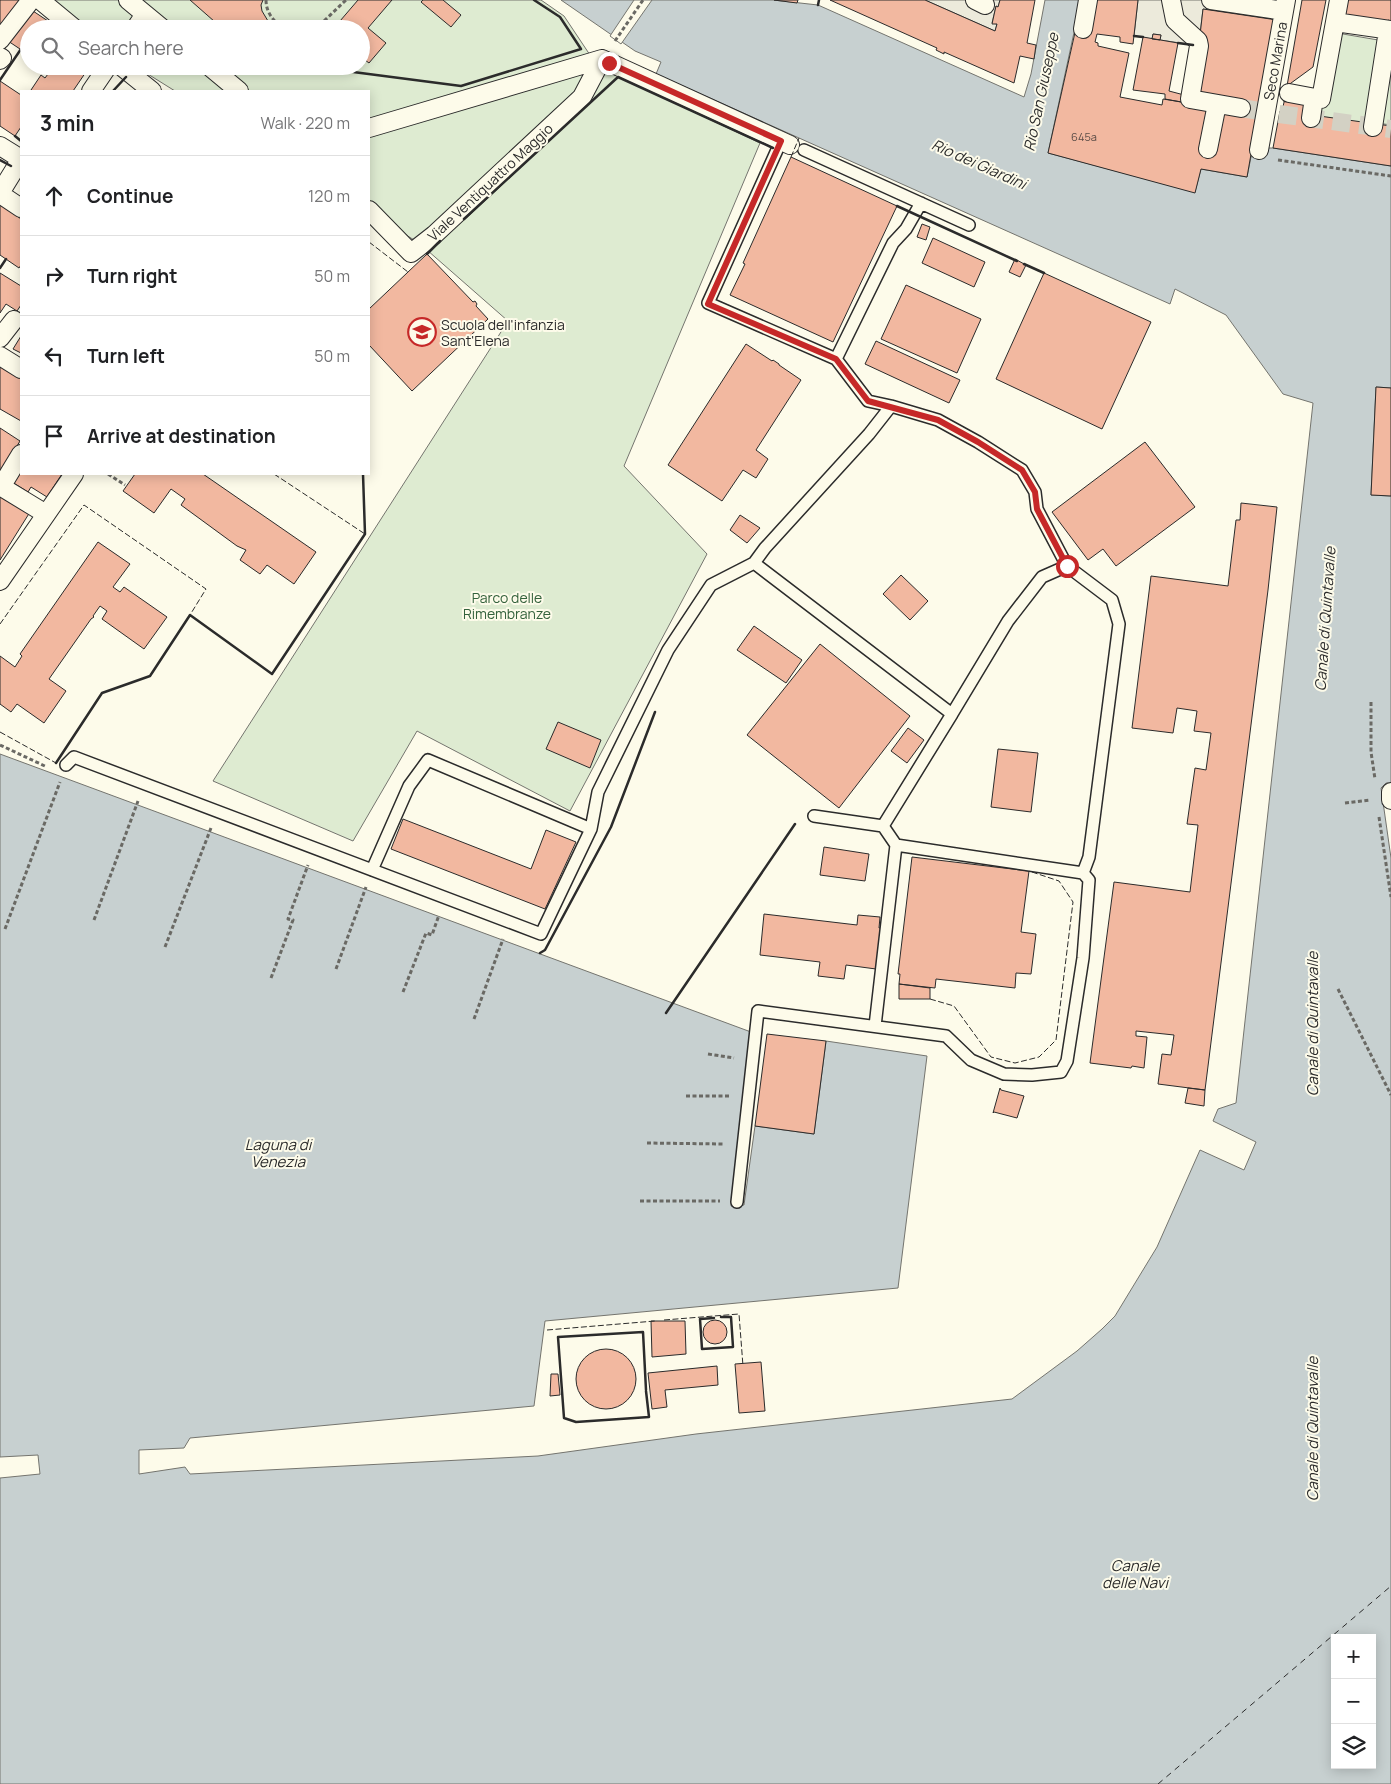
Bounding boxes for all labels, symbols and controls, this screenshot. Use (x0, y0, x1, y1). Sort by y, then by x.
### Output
search box (20, 20, 370, 75)
street label: Seco Marina (1259, 20, 1291, 102)
water label: Rio San Giuseppe (1018, 30, 1064, 153)
icon: search (38, 34, 66, 62)
text: Search here (78, 35, 184, 61)
route end (598, 52, 621, 75)
text: 3 min (40, 109, 94, 137)
text: Walk · 220 m (260, 112, 350, 134)
street label: Viale Ventiquattro Maggio (423, 119, 557, 245)
house number: 645a (1071, 129, 1097, 144)
water label: Rio dei Giardini (928, 134, 1032, 195)
icon: ahead (40, 182, 68, 210)
text: Continue (87, 183, 173, 209)
text: 120 m (308, 185, 350, 207)
icon: right (40, 262, 68, 290)
text: Turn right (87, 263, 177, 289)
text: 50 m (314, 265, 350, 287)
place label: Scuola dell'infanzia Sant'Elena (441, 315, 565, 350)
school or university icon: Scuola dell'infanzia Sant'Elena (407, 317, 437, 347)
icon: left (40, 342, 68, 370)
text: Turn left (87, 343, 165, 369)
text: 50 m (314, 345, 350, 367)
icon: arrive (40, 422, 68, 450)
text: Arrive at destination (87, 423, 276, 449)
water label: Canale di Quintavalle (1309, 545, 1341, 692)
route start (1056, 555, 1079, 578)
park label: Parco delle Rimembranze (463, 588, 551, 623)
water label: Canale di Quintavalle (1302, 951, 1323, 1096)
water label: Laguna di Venezia (245, 1134, 314, 1172)
water label: Canale di Quintavalle (1302, 1356, 1323, 1501)
water label: Canale delle Navi (1102, 1555, 1170, 1593)
map controls (1331, 1634, 1376, 1769)
button: + (1331, 1634, 1376, 1679)
button: − (1331, 1679, 1376, 1724)
button: layers (1331, 1724, 1376, 1769)

